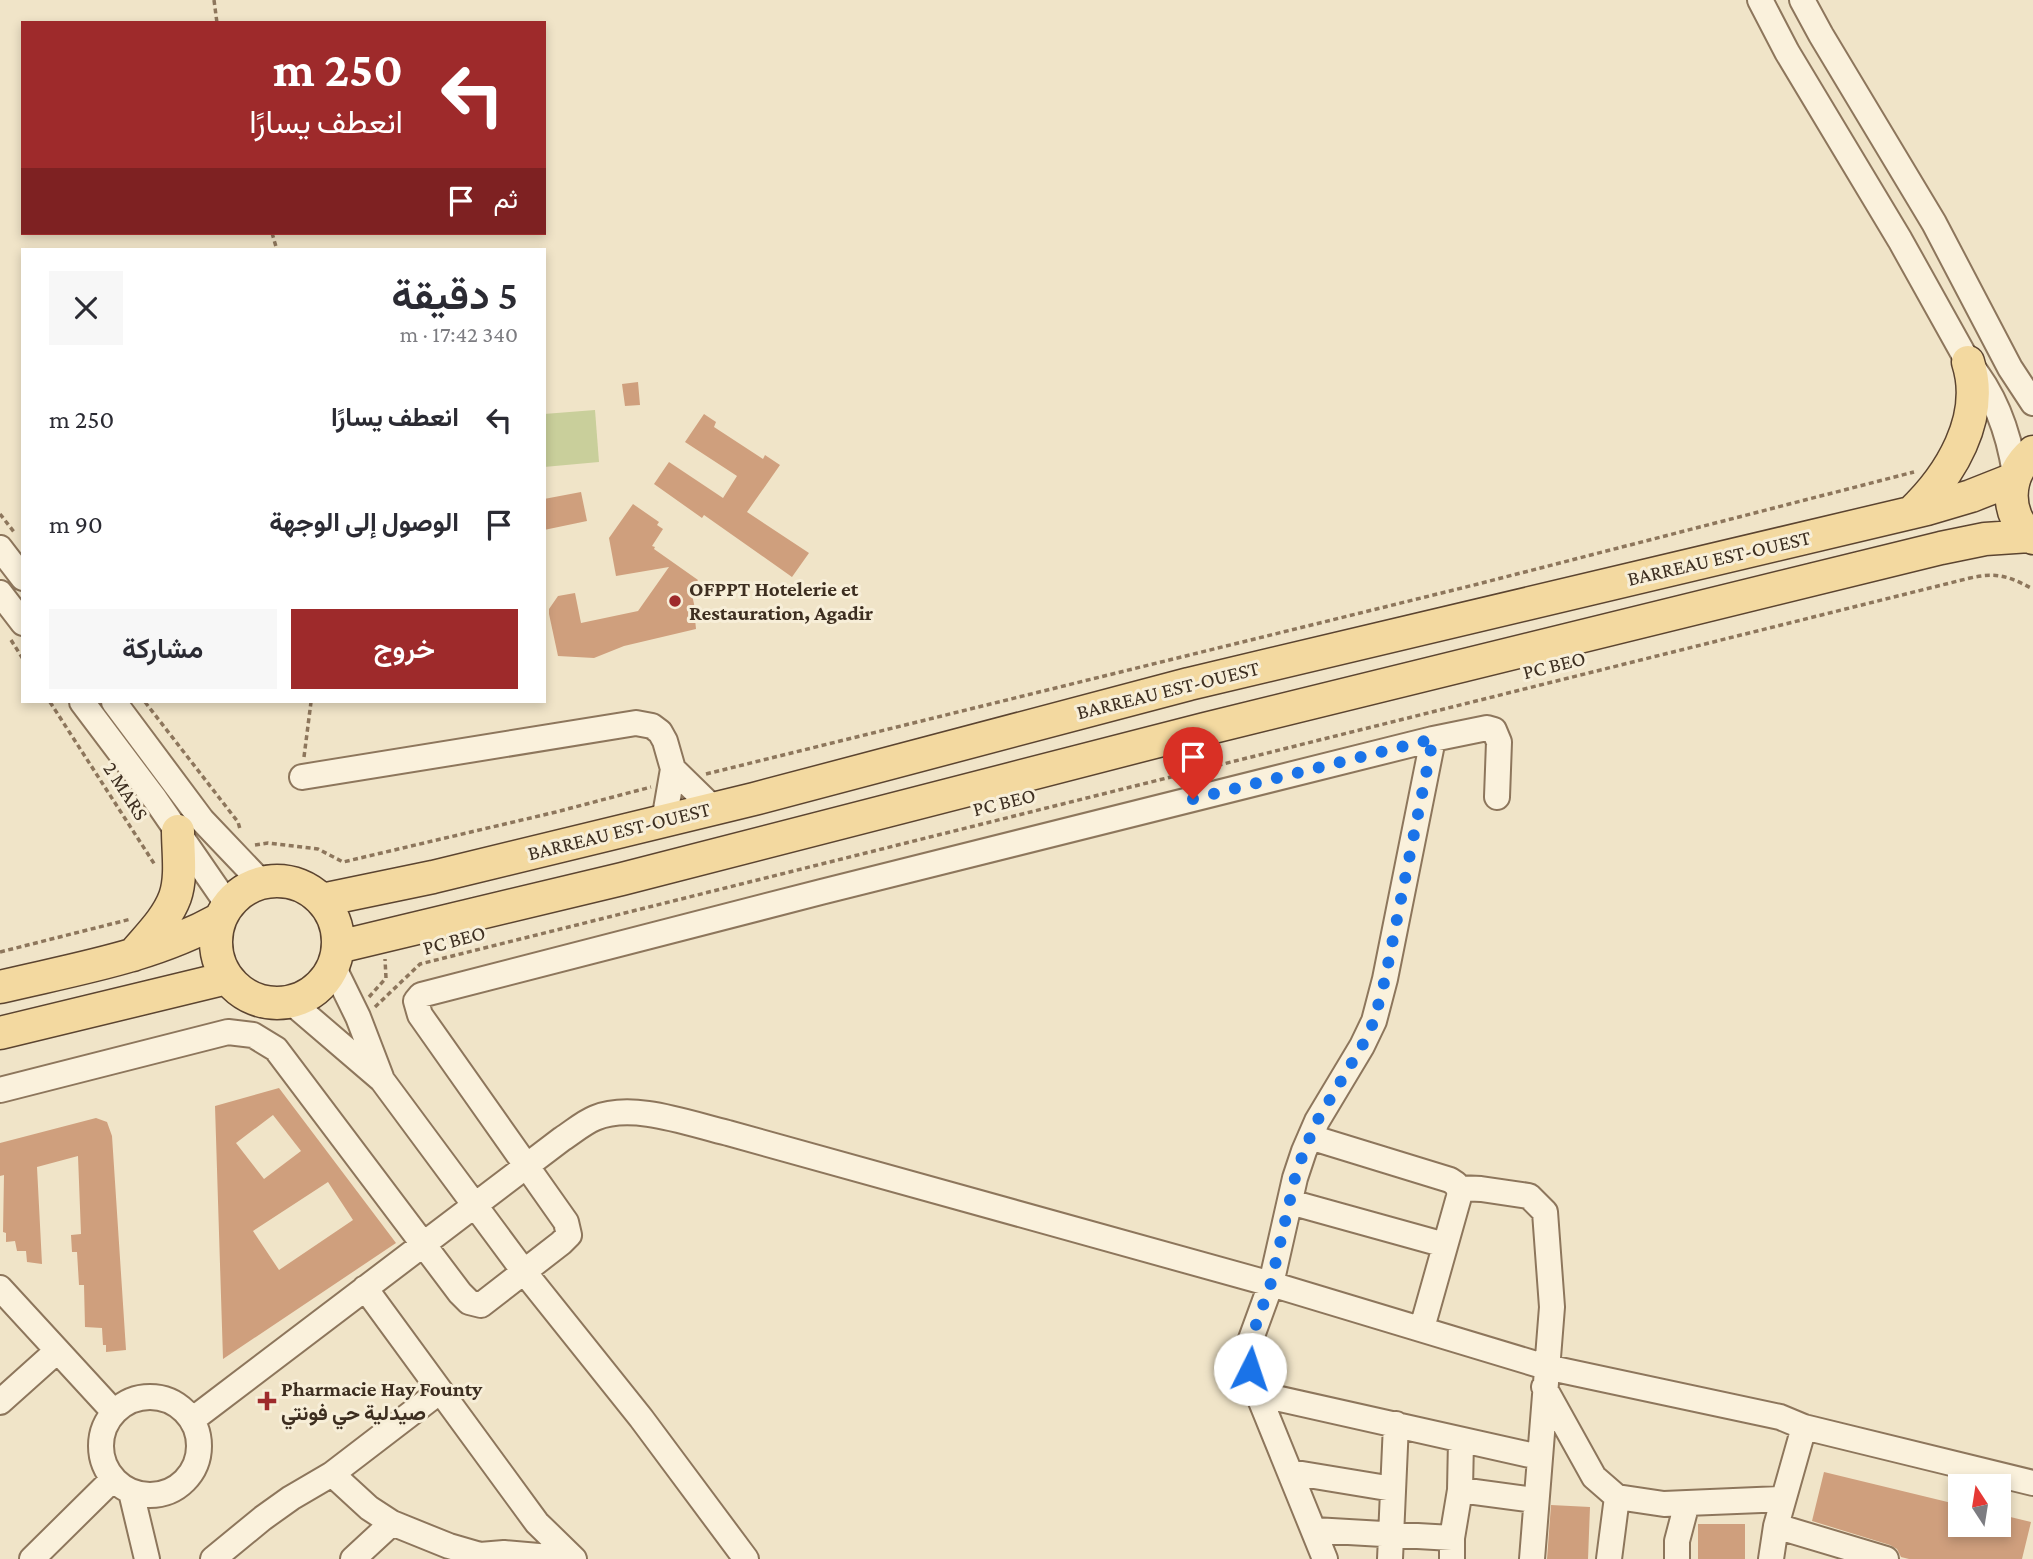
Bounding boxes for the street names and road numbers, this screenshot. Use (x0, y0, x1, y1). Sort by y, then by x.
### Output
street label: BARREAU EST-OUEST (1625, 525, 1814, 591)
street label: PC BEO (1520, 646, 1588, 684)
street label: BARREAU EST-OUEST (1074, 656, 1262, 724)
street label: 2 MARS (98, 757, 154, 825)
street label: PC BEO (970, 783, 1038, 821)
street label: BARREAU EST-OUEST (525, 797, 713, 865)
street label: PC BEO (420, 920, 488, 960)

